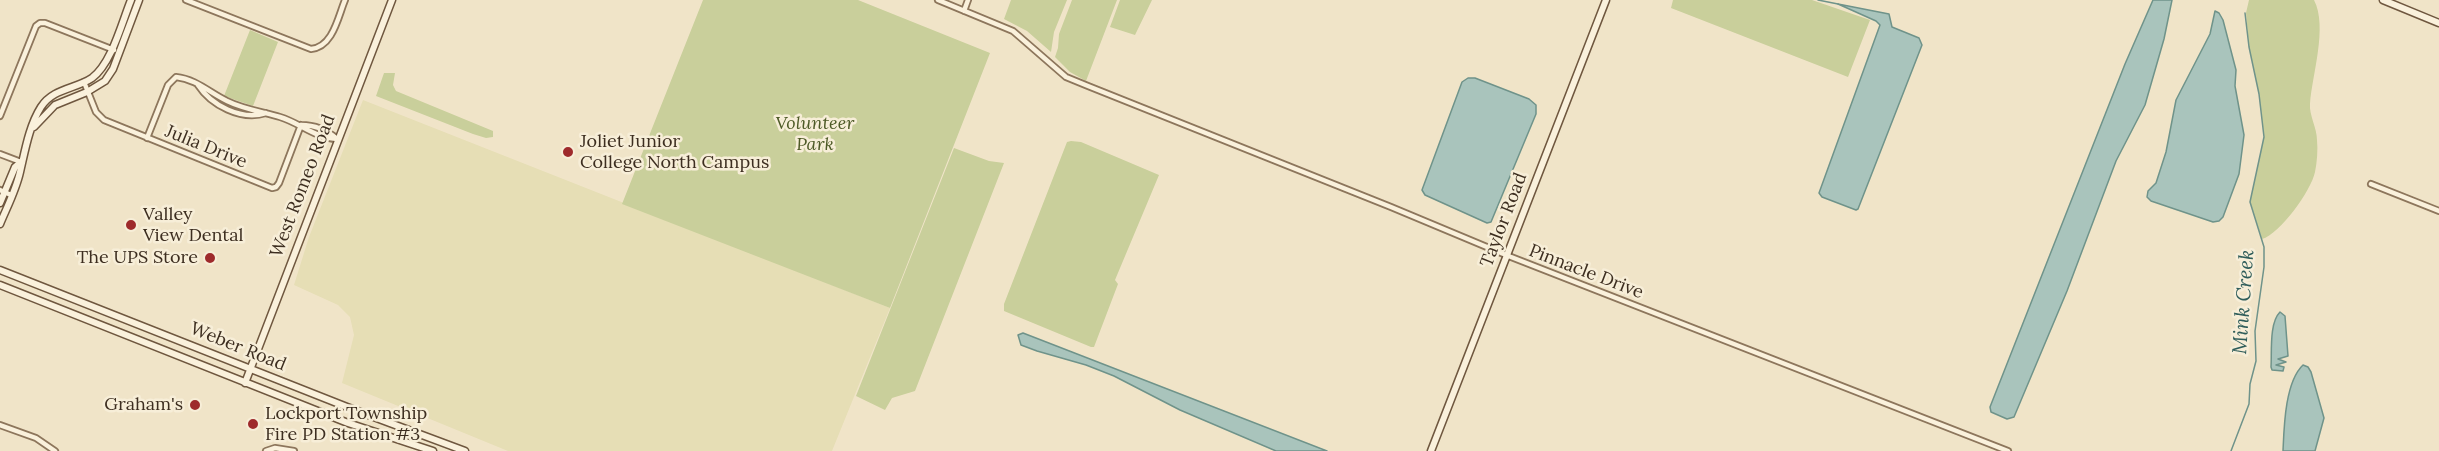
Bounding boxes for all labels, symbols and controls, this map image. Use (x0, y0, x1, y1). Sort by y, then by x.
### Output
street label: West Romeo Road (266, 111, 340, 261)
park label: Volunteer Park (776, 113, 854, 156)
street label: Julia Drive (162, 121, 250, 173)
place label: Joliet Junior College North Campus (580, 131, 769, 174)
marker: Joliet Junior College North Campus (561, 145, 575, 159)
street label: Taylor Road (1476, 170, 1532, 270)
place label: Valley View Dental (143, 204, 243, 246)
marker: Valley View Dental (124, 218, 138, 232)
street label: Pinnacle Drive (1526, 240, 1646, 304)
place label: The UPS Store (77, 247, 198, 269)
water label: Mink Creek (2228, 249, 2260, 355)
marker: The UPS Store (203, 251, 217, 265)
street label: Weber Road (187, 318, 289, 376)
place label: Graham's (104, 394, 183, 416)
marker: Graham's (188, 398, 202, 412)
place label: Lockport Township Fire PD Station #3 (265, 403, 427, 446)
marker: Lockport Township Fire PD Station #3 (246, 417, 260, 431)

